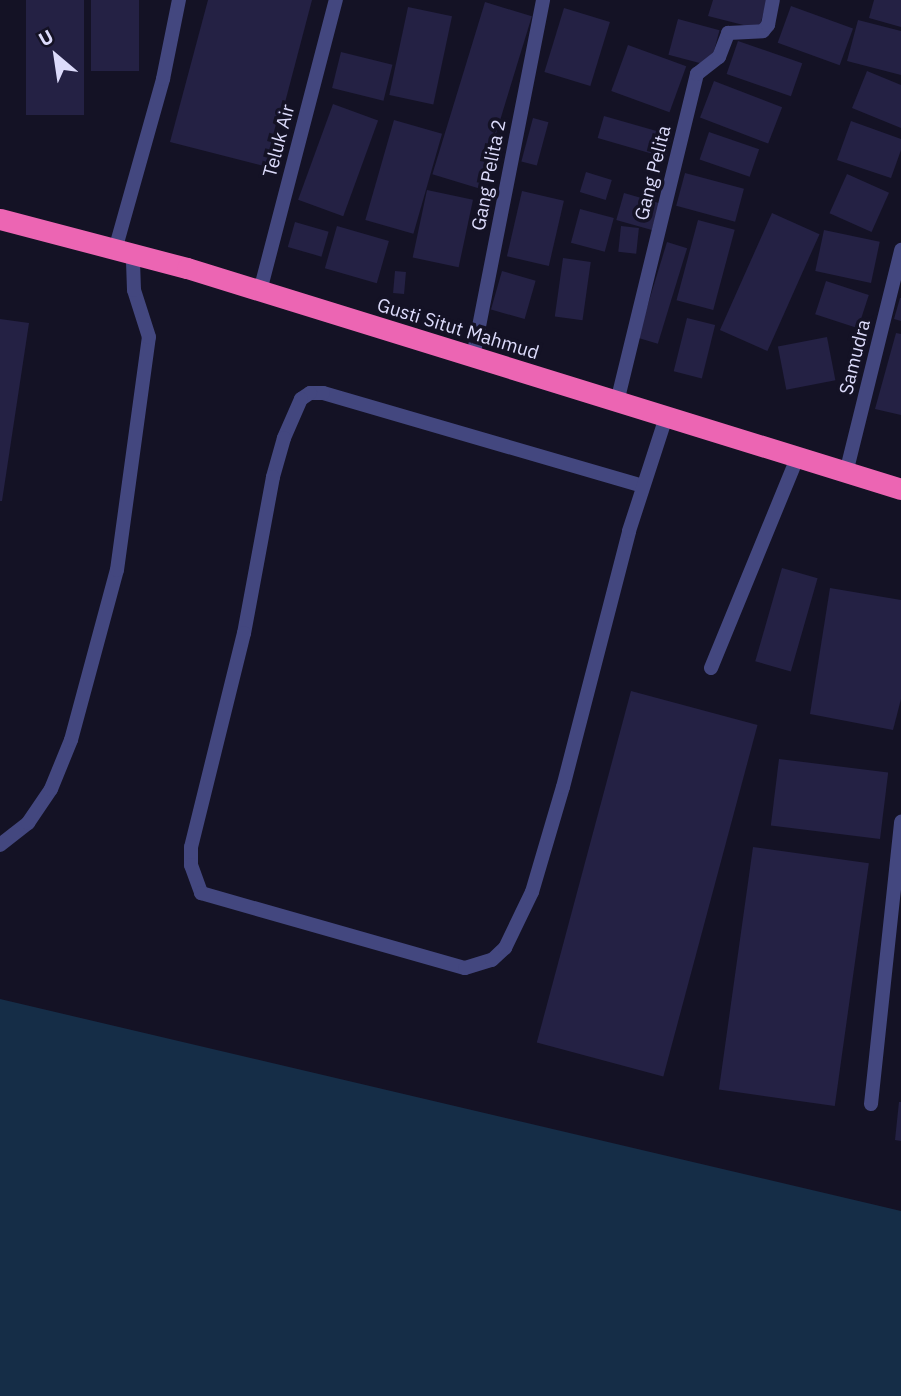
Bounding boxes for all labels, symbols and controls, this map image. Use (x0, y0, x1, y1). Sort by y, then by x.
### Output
north arrow (21, 21, 91, 91)
text: U (34, 24, 57, 51)
street label: Teluk Air (258, 102, 300, 180)
street label: Gang Pelita 2 (467, 117, 511, 233)
street label: Gang Pelita (630, 123, 676, 223)
street label: Gusti Situt Mahmud (374, 294, 542, 364)
street label: Samudra (835, 317, 875, 397)

